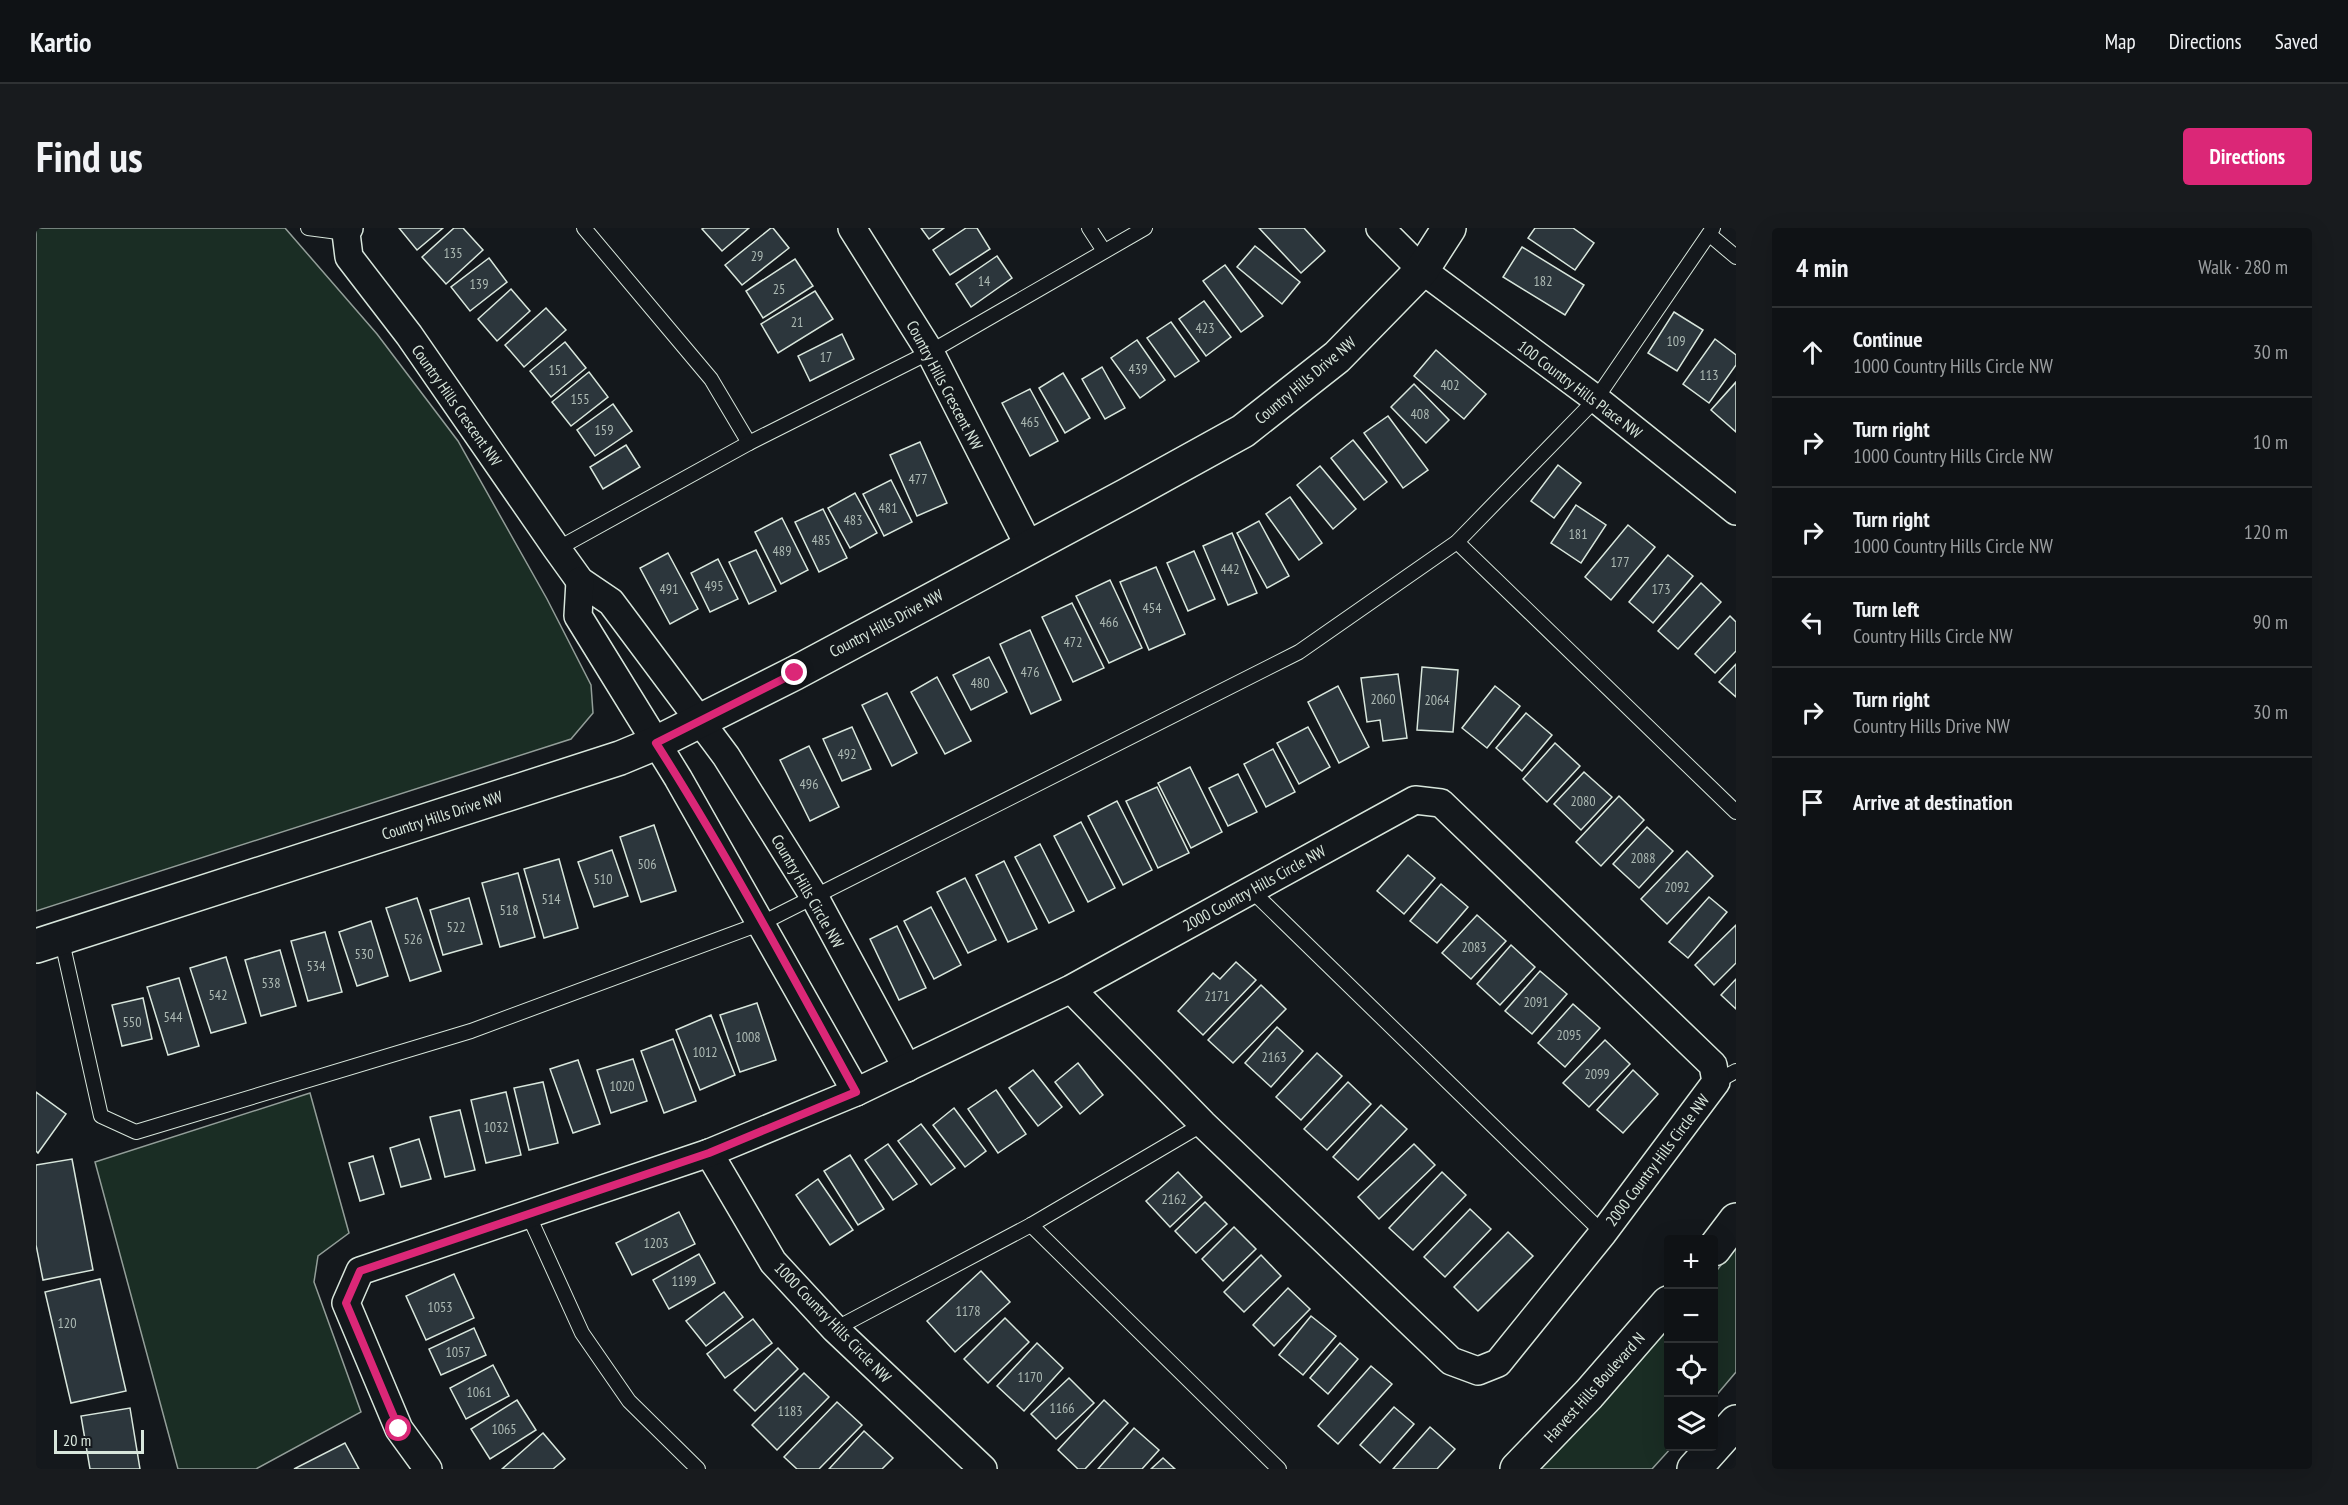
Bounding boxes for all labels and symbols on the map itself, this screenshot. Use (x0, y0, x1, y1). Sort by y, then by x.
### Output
house number: 135 (444, 244, 462, 262)
house number: 29 (751, 247, 763, 265)
house number: 14 (978, 272, 991, 290)
house number: 182 (1534, 272, 1552, 290)
house number: 139 (470, 275, 488, 293)
house number: 25 (773, 280, 785, 298)
house number: 21 (791, 313, 803, 331)
street label: Country Hills Crescent NW (902, 317, 988, 453)
house number: 423 (1196, 319, 1214, 337)
street label: Country Hills Drive NW (1250, 332, 1360, 428)
house number: 109 (1667, 332, 1685, 350)
street label: 100 Country Hills Place NW (1514, 336, 1646, 443)
street label: Country Hills Crescent NW (408, 340, 506, 470)
house number: 17 (820, 348, 832, 366)
house number: 439 (1129, 360, 1147, 378)
house number: 151 (549, 361, 567, 379)
house number: 113 (1700, 366, 1718, 384)
house number: 402 (1441, 376, 1459, 394)
house number: 155 (571, 390, 589, 408)
house number: 408 (1411, 405, 1429, 423)
house number: 465 (1021, 413, 1039, 431)
house number: 159 (595, 421, 613, 439)
house number: 477 (909, 470, 927, 488)
house number: 481 (879, 499, 897, 517)
house number: 483 (844, 511, 862, 529)
house number: 181 (1569, 525, 1587, 543)
house number: 485 (812, 531, 830, 549)
house number: 489 (773, 542, 791, 560)
house number: 177 (1611, 553, 1629, 571)
house number: 442 (1221, 560, 1239, 578)
house number: 495 (705, 577, 723, 595)
house number: 491 (660, 580, 678, 598)
house number: 173 (1652, 580, 1670, 598)
street label: Country Hills Drive NW (826, 585, 946, 661)
house number: 454 (1143, 599, 1162, 617)
house number: 466 (1100, 613, 1118, 631)
house number: 472 (1064, 633, 1082, 651)
route end (781, 659, 807, 685)
house number: 476 (1021, 663, 1039, 681)
house number: 480 (971, 674, 989, 692)
house number: 2060 (1370, 690, 1396, 708)
house number: 2064 (1424, 691, 1450, 709)
house number: 492 (838, 745, 856, 763)
house number: 496 (800, 775, 818, 793)
street label: Country Hills Drive NW (379, 786, 505, 844)
house number: 2080 (1570, 792, 1596, 810)
street label: Country Hills Circle NW (767, 831, 849, 952)
street label: 2000 Country Hills Circle NW (1179, 840, 1329, 936)
house number: 2088 (1630, 849, 1656, 867)
house number: 506 (638, 855, 656, 873)
house number: 510 (594, 870, 612, 888)
house number: 2092 (1664, 878, 1690, 896)
house number: 514 (542, 890, 561, 908)
house number: 518 (500, 901, 518, 919)
house number: 522 (447, 918, 465, 936)
house number: 526 (404, 930, 422, 948)
house number: 2083 (1461, 938, 1487, 956)
house number: 530 (355, 945, 373, 963)
house number: 534 (307, 957, 326, 975)
house number: 538 (262, 974, 280, 992)
house number: 542 (209, 986, 227, 1004)
house number: 2171 (1204, 987, 1230, 1005)
house number: 2091 (1523, 993, 1549, 1011)
house number: 544 (164, 1008, 183, 1026)
house number: 550 (123, 1013, 141, 1031)
house number: 2095 (1556, 1026, 1582, 1044)
house number: 1008 (735, 1028, 761, 1046)
house number: 1012 (692, 1043, 718, 1061)
house number: 2163 (1261, 1048, 1287, 1066)
house number: 2099 (1584, 1065, 1610, 1083)
house number: 1020 (609, 1077, 635, 1095)
street label: 2000 Country Hills Circle NW (1601, 1090, 1713, 1230)
house number: 1032 (483, 1118, 509, 1136)
house number: 2162 (1161, 1190, 1187, 1208)
house number: 1203 (643, 1234, 669, 1252)
street label: 1000 Country Hills Circle NW (770, 1258, 896, 1387)
house number: 1199 (671, 1272, 697, 1290)
house number: 1053 (427, 1298, 453, 1316)
house number: 1178 (955, 1302, 981, 1320)
house number: 120 (58, 1314, 76, 1332)
street label: Harvest Hills Boulevard N (1539, 1328, 1649, 1446)
house number: 1057 (445, 1343, 471, 1361)
house number: 1170 (1017, 1368, 1043, 1386)
house number: 1061 (466, 1383, 492, 1401)
house number: 1166 (1049, 1399, 1075, 1417)
house number: 1183 (777, 1402, 803, 1420)
route start (385, 1415, 411, 1441)
house number: 1065 (491, 1420, 517, 1438)
scale bar (54, 1427, 144, 1454)

